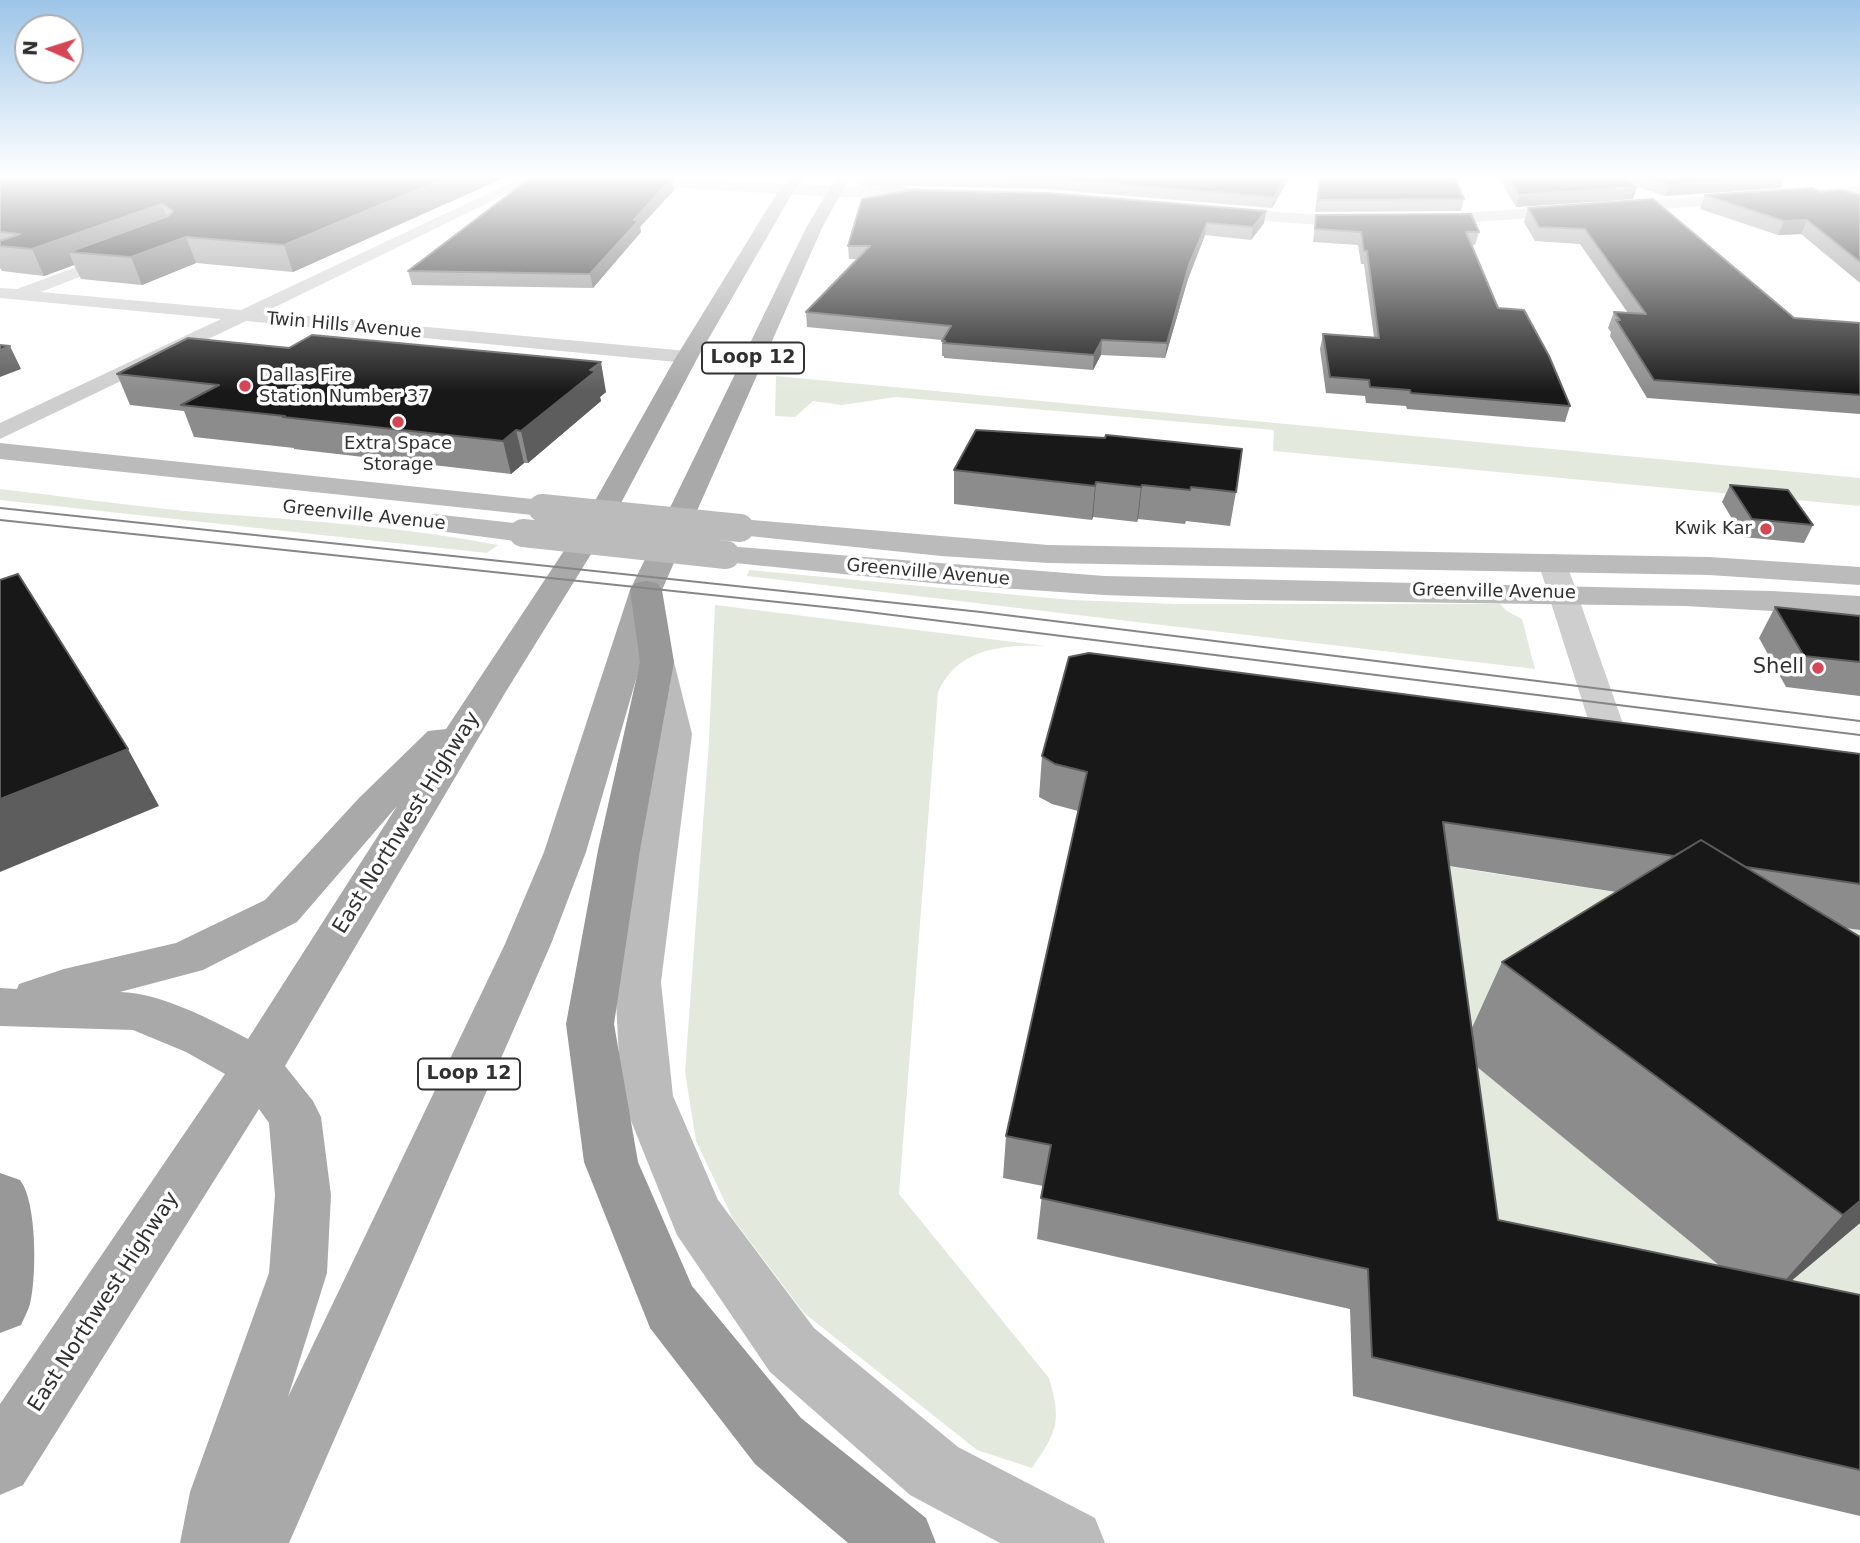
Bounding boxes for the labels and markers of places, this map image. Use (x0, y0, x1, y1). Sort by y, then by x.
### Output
place label: Dallas Fire Station Number 37 (259, 365, 430, 408)
marker: Dallas Fire Station Number 37 (237, 378, 253, 394)
marker: Extra Space Storage (390, 414, 406, 430)
place label: Extra Space Storage (344, 433, 452, 476)
place label: Kwik Kar (1674, 518, 1752, 540)
marker: Kwik Kar (1758, 521, 1774, 537)
place label: Shell (1753, 655, 1804, 681)
marker: Shell (1810, 660, 1826, 676)

